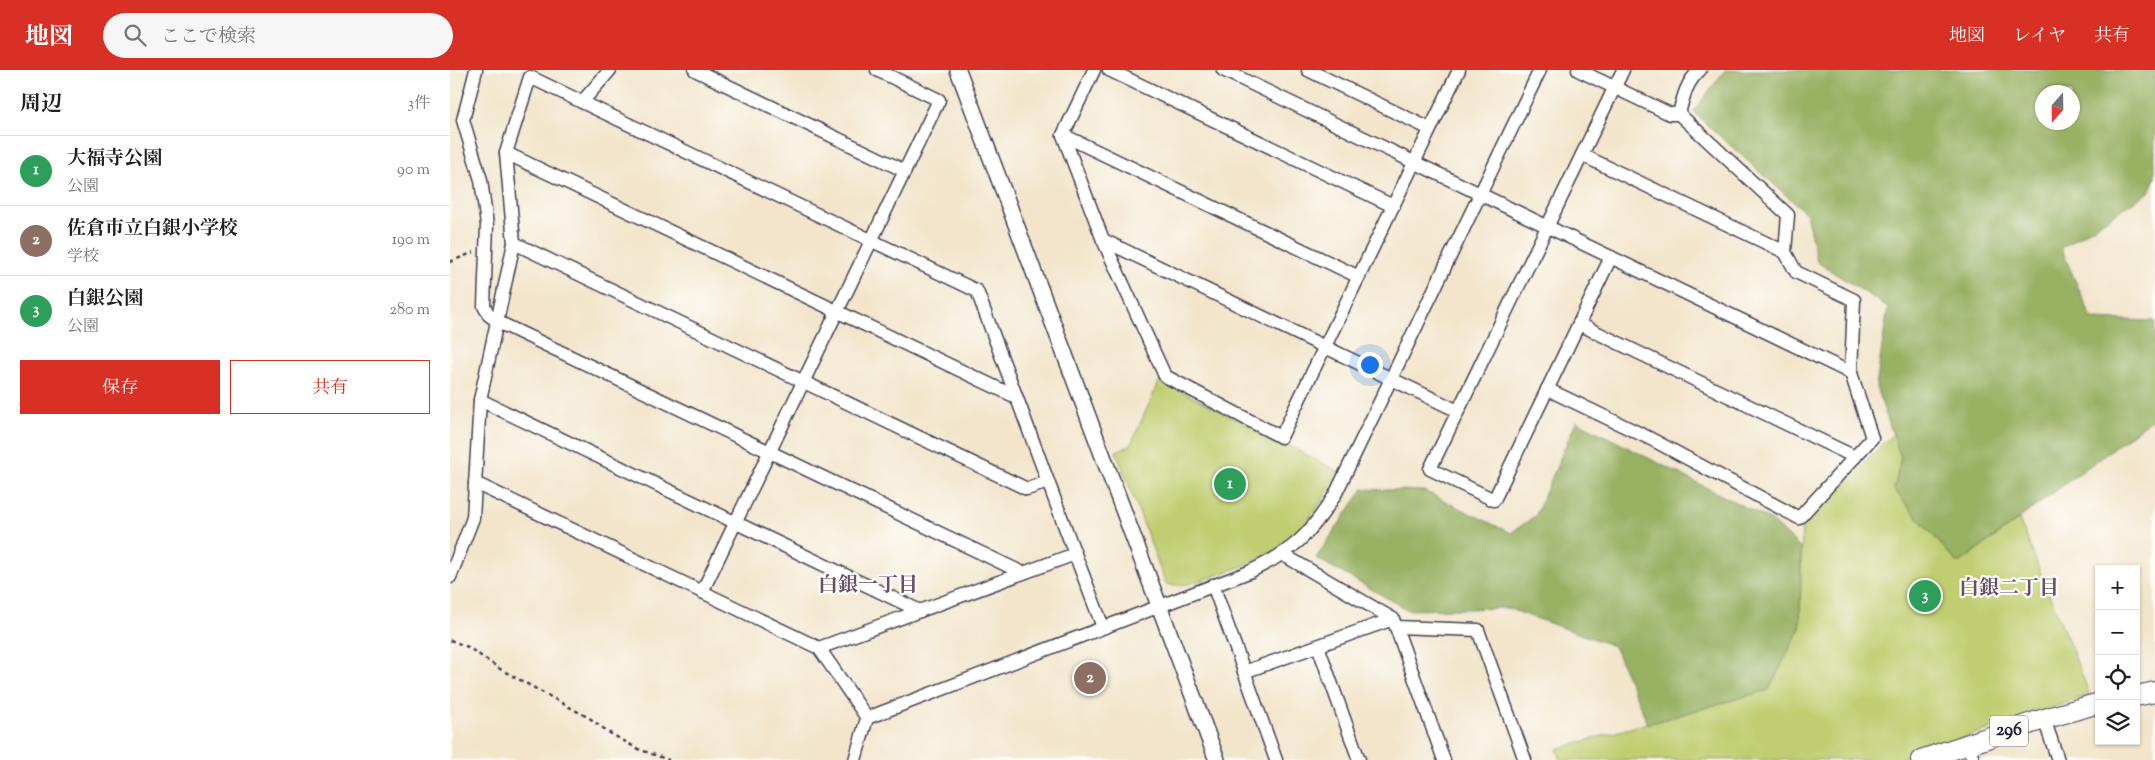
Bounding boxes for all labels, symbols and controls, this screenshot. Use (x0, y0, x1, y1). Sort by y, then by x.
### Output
search box (103, 13, 453, 58)
text: 地図 (25, 21, 73, 55)
icon: search (121, 21, 149, 49)
text: ここで検索 (161, 24, 256, 51)
text: 地図 (1949, 24, 1985, 50)
text: レイヤ (2013, 24, 2066, 50)
text: 共有 (2094, 24, 2130, 50)
north arrow (2035, 85, 2080, 130)
text: 周辺 (20, 90, 62, 120)
text: 3件 (408, 93, 430, 116)
text: 大福寺公園 (67, 146, 162, 173)
text: 1 (33, 159, 39, 182)
text: 90 m (397, 159, 430, 182)
text: 公園 (67, 176, 99, 199)
text: 佐倉市立白銀小学校 (67, 216, 238, 243)
text: 2 (32, 229, 40, 252)
text: 190 m (392, 229, 430, 252)
text: 学校 (67, 246, 99, 269)
text: 白銀公園 (67, 286, 143, 313)
text: 3 (33, 299, 39, 322)
text: 280 m (389, 299, 430, 322)
text: 公園 (67, 316, 99, 339)
your location (1357, 352, 1383, 378)
button: 保存 (20, 360, 220, 414)
button: 共有 (230, 360, 430, 414)
pin: 1 (1214, 465, 1246, 503)
map controls (2095, 565, 2140, 745)
button: + (2095, 565, 2140, 610)
district label: 白銀一丁目 (818, 572, 918, 601)
district label: 白銀二丁目 (1959, 575, 2059, 604)
pin: 3 (1909, 577, 1941, 615)
button: − (2095, 610, 2140, 655)
button: locate (2095, 655, 2140, 700)
pin: 2 (1074, 659, 1106, 697)
button: layers (2095, 700, 2140, 745)
road number: 296 (1990, 716, 2028, 746)

